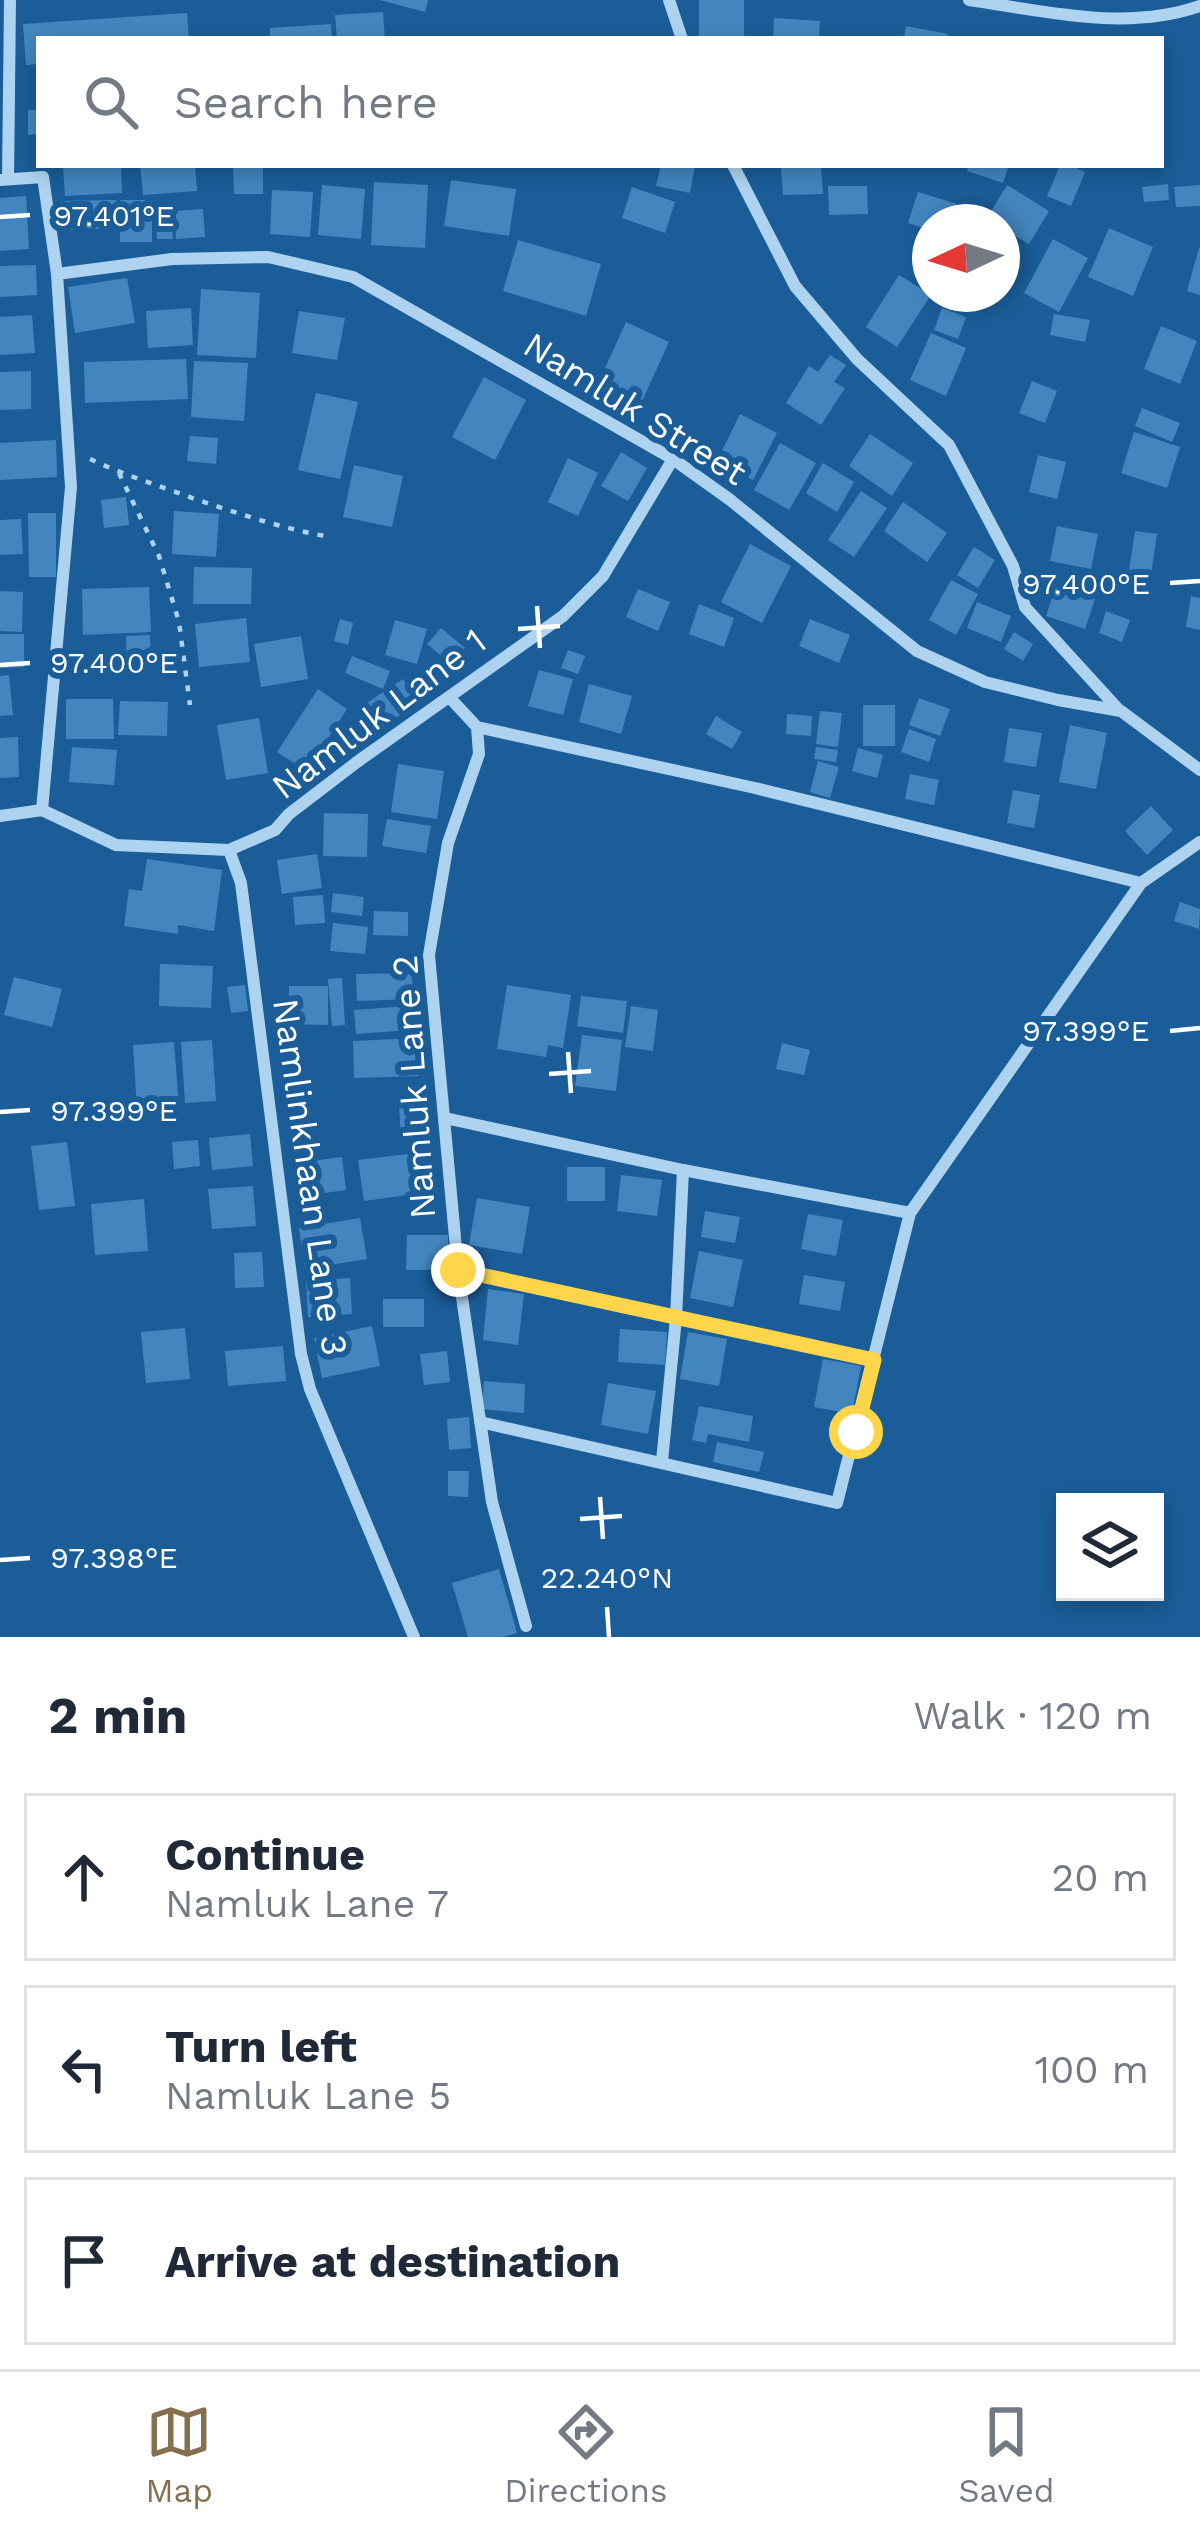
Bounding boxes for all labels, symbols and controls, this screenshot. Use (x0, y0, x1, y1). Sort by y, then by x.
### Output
search box (36, 36, 1164, 168)
icon: search (78, 69, 144, 135)
text: Search here (174, 76, 438, 129)
text: 97.401°E (53, 198, 175, 233)
north arrow (912, 204, 1020, 312)
street label: Namluk Street (516, 324, 754, 494)
text: 97.400°E (1022, 566, 1150, 601)
street label: Namluk Lane 1 (264, 620, 494, 808)
text: 97.400°E (50, 645, 178, 680)
street label: Namluk Lane 2 (384, 954, 444, 1220)
street label: Namlinkhaan Lane 3 (264, 996, 356, 1358)
text: 97.399°E (1022, 1013, 1150, 1048)
text: 97.399°E (50, 1093, 178, 1128)
route end (431, 1243, 485, 1297)
route start (829, 1405, 883, 1459)
map controls (1056, 1493, 1164, 1601)
button: layers (1056, 1493, 1164, 1601)
text: 97.398°E (50, 1540, 178, 1575)
text: 22.240°N (541, 1560, 673, 1595)
text: 2 min (48, 1686, 187, 1745)
text: Walk · 120 m (914, 1693, 1152, 1738)
text: Continue (165, 1828, 365, 1881)
icon: ahead (51, 1844, 117, 1910)
text: 20 m (1052, 1855, 1149, 1900)
text: Namluk Lane 7 (165, 1881, 449, 1926)
text: Turn left (165, 2020, 357, 2073)
icon: left (51, 2036, 117, 2102)
text: 100 m (1035, 2047, 1149, 2092)
text: Namluk Lane 5 (165, 2073, 451, 2118)
icon: arrive (51, 2228, 117, 2294)
text: Arrive at destination (165, 2235, 620, 2288)
tab: Map (146, 2399, 213, 2510)
tab: Directions (504, 2399, 667, 2510)
tab: Saved (959, 2399, 1054, 2510)

